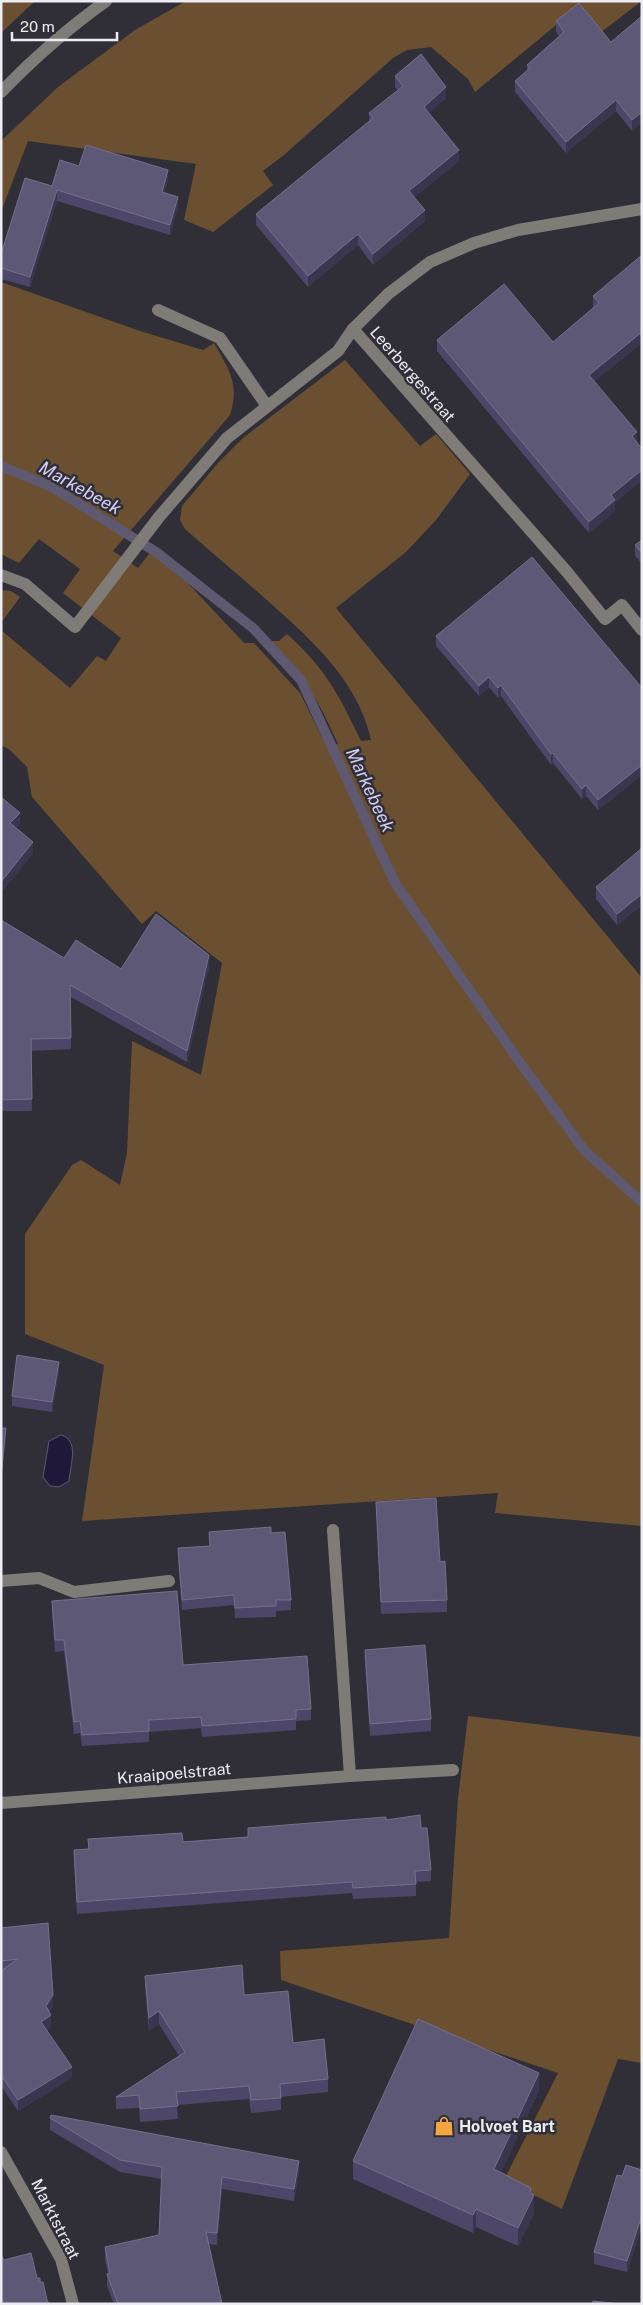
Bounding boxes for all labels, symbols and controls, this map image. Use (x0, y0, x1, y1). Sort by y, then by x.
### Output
scale bar (12, 10, 118, 42)
text: 20 m (20, 18, 55, 35)
street label: Leerbergestraat (366, 323, 459, 426)
water label: Markebeek (36, 456, 125, 519)
water label: Markebeek (342, 744, 399, 835)
street label: Kraaipoelstraat (116, 1759, 232, 1788)
shop icon: Holvoet Bart (433, 2115, 455, 2137)
place label: Holvoet Bart (459, 2117, 555, 2136)
street label: Marktstraat (27, 2176, 84, 2263)

